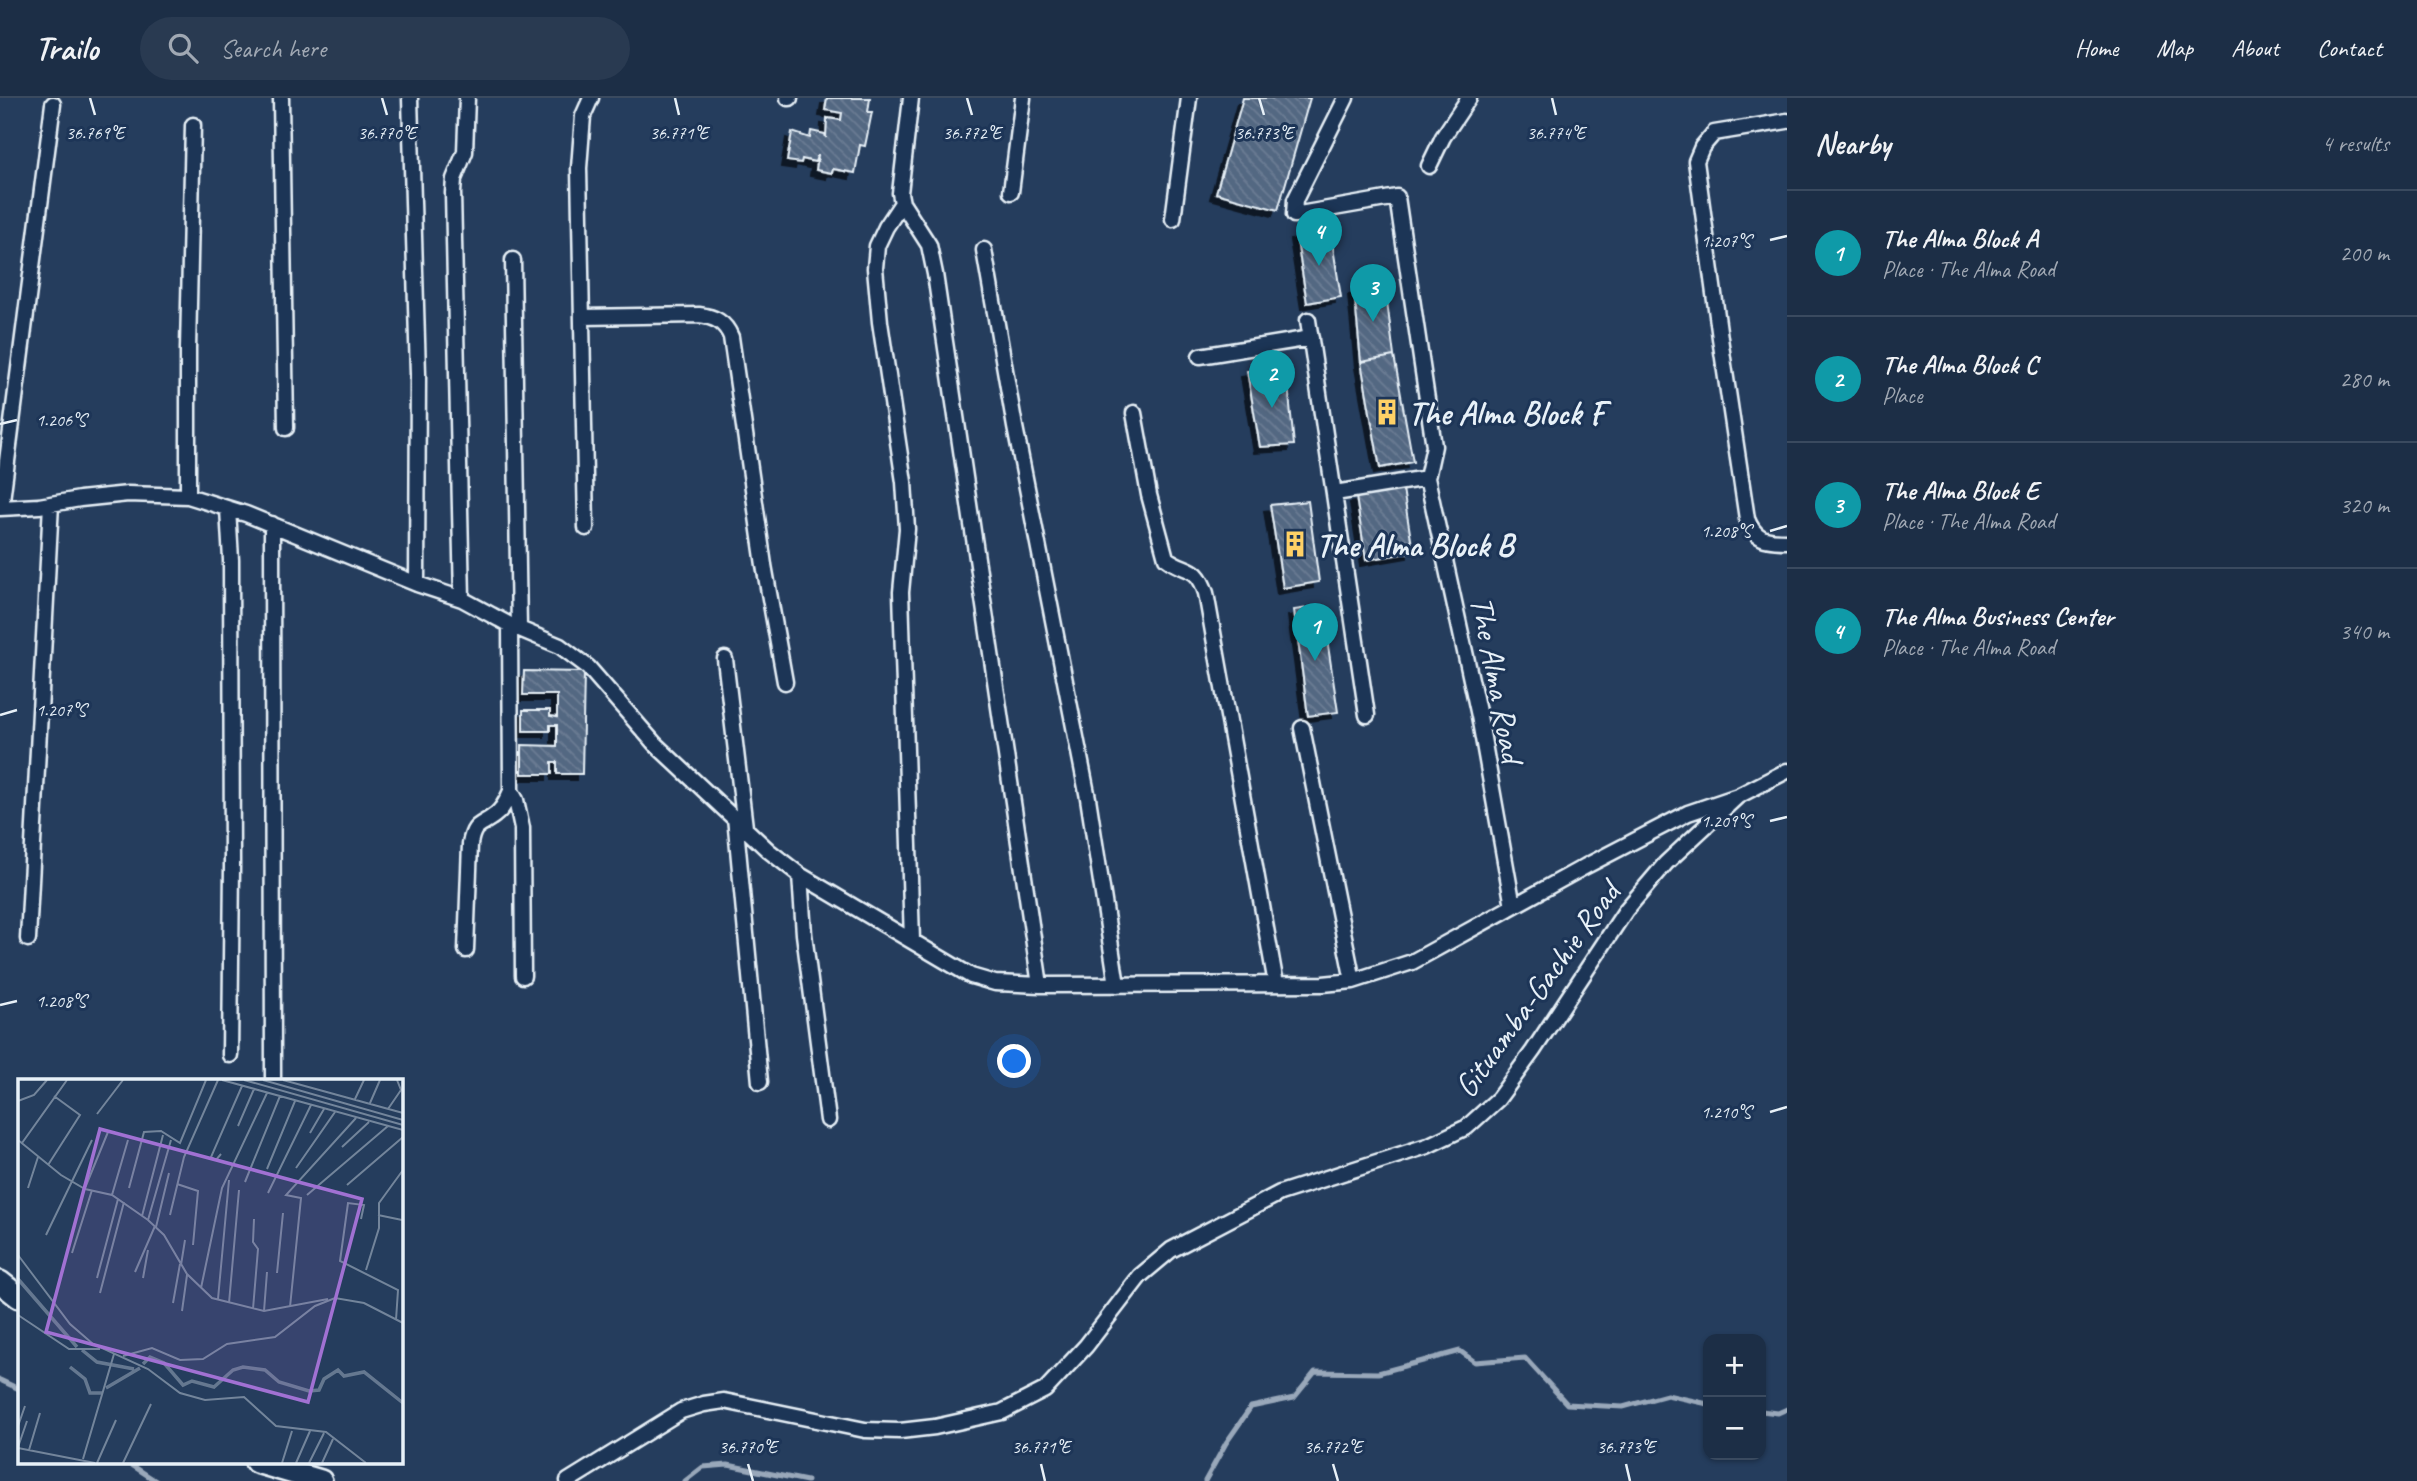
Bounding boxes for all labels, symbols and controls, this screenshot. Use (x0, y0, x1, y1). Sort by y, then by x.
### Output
search box (140, 17, 630, 80)
text: Trailo (35, 27, 98, 69)
icon: search (164, 29, 202, 67)
text: Search here (220, 32, 326, 65)
text: Home (2075, 33, 2118, 63)
text: Map (2156, 33, 2193, 63)
text: About (2231, 33, 2279, 63)
text: Contact (2317, 33, 2382, 63)
text: 36.769°E (66, 122, 127, 144)
text: 36.770°E (358, 122, 419, 144)
text: 36.771°E (650, 122, 711, 144)
text: 36.772°E (943, 122, 1004, 144)
text: 36.773°E (1235, 122, 1296, 144)
text: 36.774°E (1527, 122, 1588, 144)
text: Nearby (1815, 125, 1891, 163)
text: 4 results (2322, 129, 2389, 158)
pin: 4 (1296, 208, 1342, 266)
text: The Alma Block A (1882, 222, 2038, 255)
text: 1.207°S (1701, 230, 1754, 252)
text: 1 (1833, 239, 1843, 268)
text: 200 m (2340, 239, 2389, 268)
text: Place · The Alma Road (1882, 255, 2055, 284)
pin: 3 (1350, 264, 1396, 322)
text: The Alma Block C (1882, 348, 2037, 381)
pin: 2 (1249, 350, 1295, 408)
text: 2 (1833, 365, 1843, 394)
text: 280 m (2340, 365, 2389, 394)
text: Place (1882, 381, 1922, 410)
place label: The Alma Block F (1408, 392, 1612, 434)
building icon: The Alma Block F (1372, 397, 1402, 427)
text: 1.206°S (36, 409, 89, 431)
text: The Alma Block E (1882, 474, 2039, 507)
text: 3 (1833, 491, 1843, 520)
text: 320 m (2340, 491, 2389, 520)
text: Place · The Alma Road (1882, 507, 2055, 536)
text: 1.208°S (1701, 520, 1754, 542)
place label: The Alma Block B (1316, 524, 1517, 566)
building icon: The Alma Block B (1280, 529, 1310, 559)
street label: The Alma Road (1460, 593, 1535, 771)
text: The Alma Business Center (1882, 600, 2114, 633)
pin: 1 (1292, 603, 1338, 661)
text: 4 (1833, 617, 1843, 646)
text: 340 m (2340, 617, 2389, 646)
text: Place · The Alma Road (1882, 633, 2055, 662)
text: 1.207°S (36, 699, 89, 721)
text: 1.209°S (1701, 810, 1754, 832)
street label: Gituamba-Gachie Road (1445, 870, 1632, 1106)
text: 1.208°S (36, 990, 89, 1012)
your location (997, 1044, 1031, 1078)
inset map (18, 1079, 402, 1464)
text: 1.210°S (1701, 1101, 1754, 1123)
map controls (1703, 1334, 1766, 1460)
button: + (1703, 1334, 1766, 1397)
button: − (1703, 1397, 1766, 1460)
text: 36.770°E (719, 1436, 780, 1458)
text: 36.771°E (1012, 1436, 1073, 1458)
text: 36.772°E (1304, 1436, 1365, 1458)
text: 36.773°E (1597, 1436, 1658, 1458)

